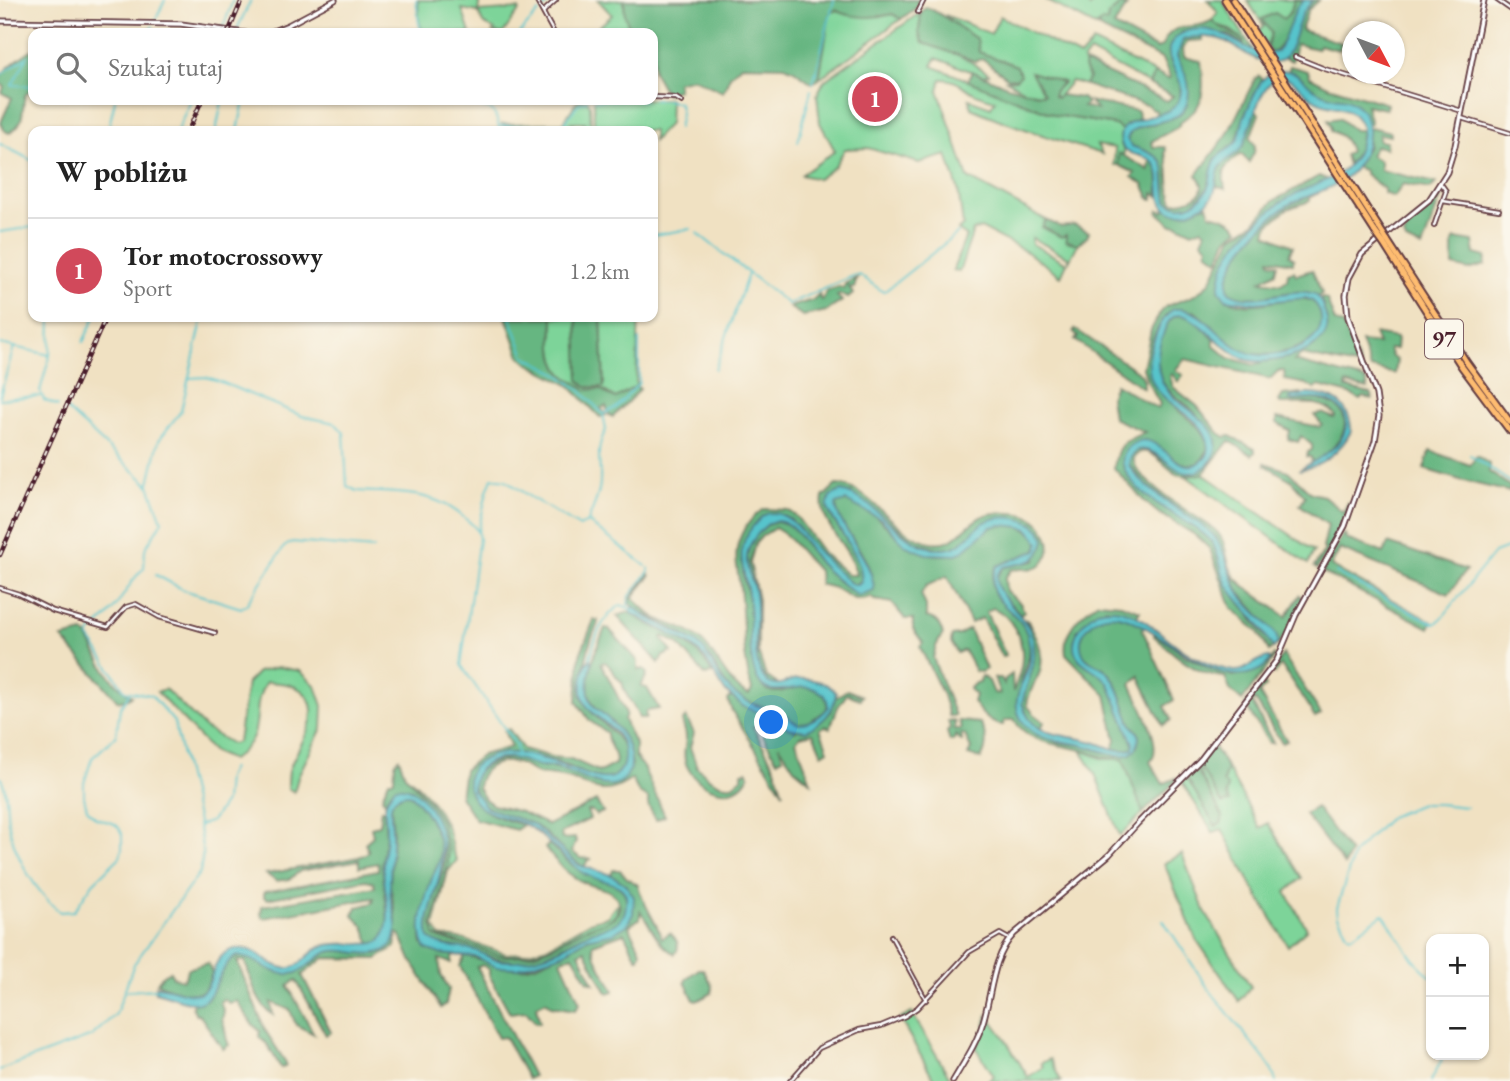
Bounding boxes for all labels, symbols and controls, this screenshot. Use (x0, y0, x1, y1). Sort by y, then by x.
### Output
north arrow (1342, 21, 1405, 84)
search box (28, 28, 658, 105)
icon: search (52, 48, 90, 86)
text: Szukaj tutaj (108, 50, 223, 84)
pin: 1 (852, 73, 898, 125)
text: W pobliżu (56, 152, 187, 191)
text: Tor motocrossowy (123, 239, 323, 273)
text: 1 (73, 256, 85, 286)
text: 1.2 km (569, 256, 630, 286)
text: Sport (123, 273, 172, 303)
road number: 97 (1425, 320, 1463, 358)
your location (754, 705, 788, 739)
map controls (1426, 934, 1489, 1060)
button: + (1426, 934, 1489, 997)
button: − (1426, 997, 1489, 1060)

